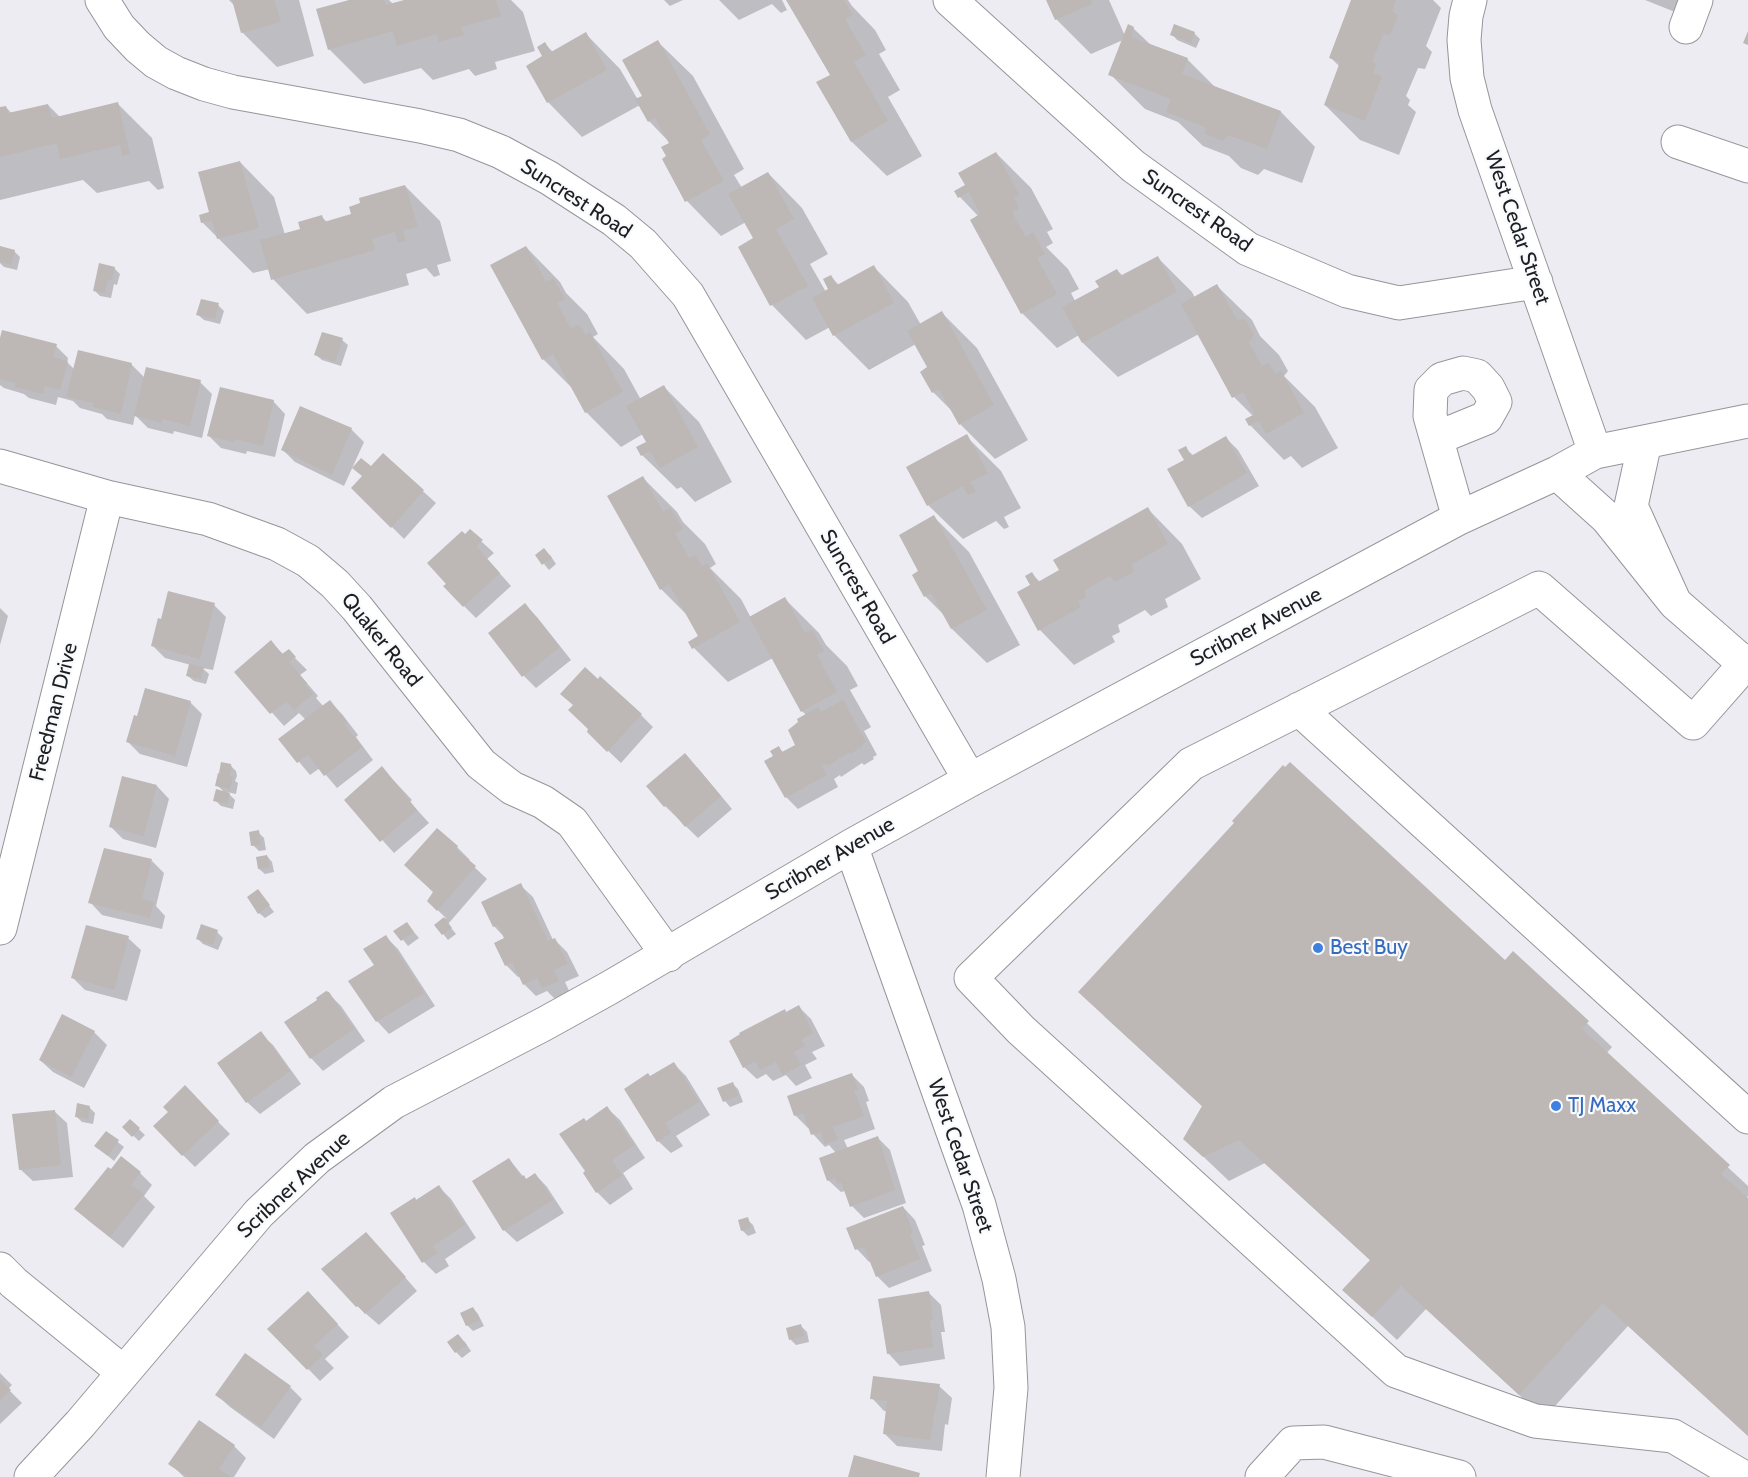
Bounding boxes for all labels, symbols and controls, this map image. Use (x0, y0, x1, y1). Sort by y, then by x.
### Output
street label: West Cedar Street (1479, 148, 1555, 308)
street label: Suncrest Road (516, 154, 636, 244)
street label: Suncrest Road (1138, 164, 1256, 258)
street label: Suncrest Road (814, 525, 900, 649)
street label: Scribner Avenue (1186, 582, 1326, 672)
street label: Quaker Road (335, 588, 427, 692)
street label: Freedman Drive (25, 640, 83, 784)
street label: Scribner Avenue (761, 812, 899, 906)
place label: Best Buy (1330, 935, 1408, 961)
marker: Best Buy (1311, 941, 1325, 955)
street label: West Cedar Street (922, 1076, 998, 1236)
place label: TJ Maxx (1568, 1093, 1636, 1119)
marker: TJ Maxx (1549, 1099, 1563, 1113)
street label: Scribner Avenue (232, 1126, 356, 1244)

